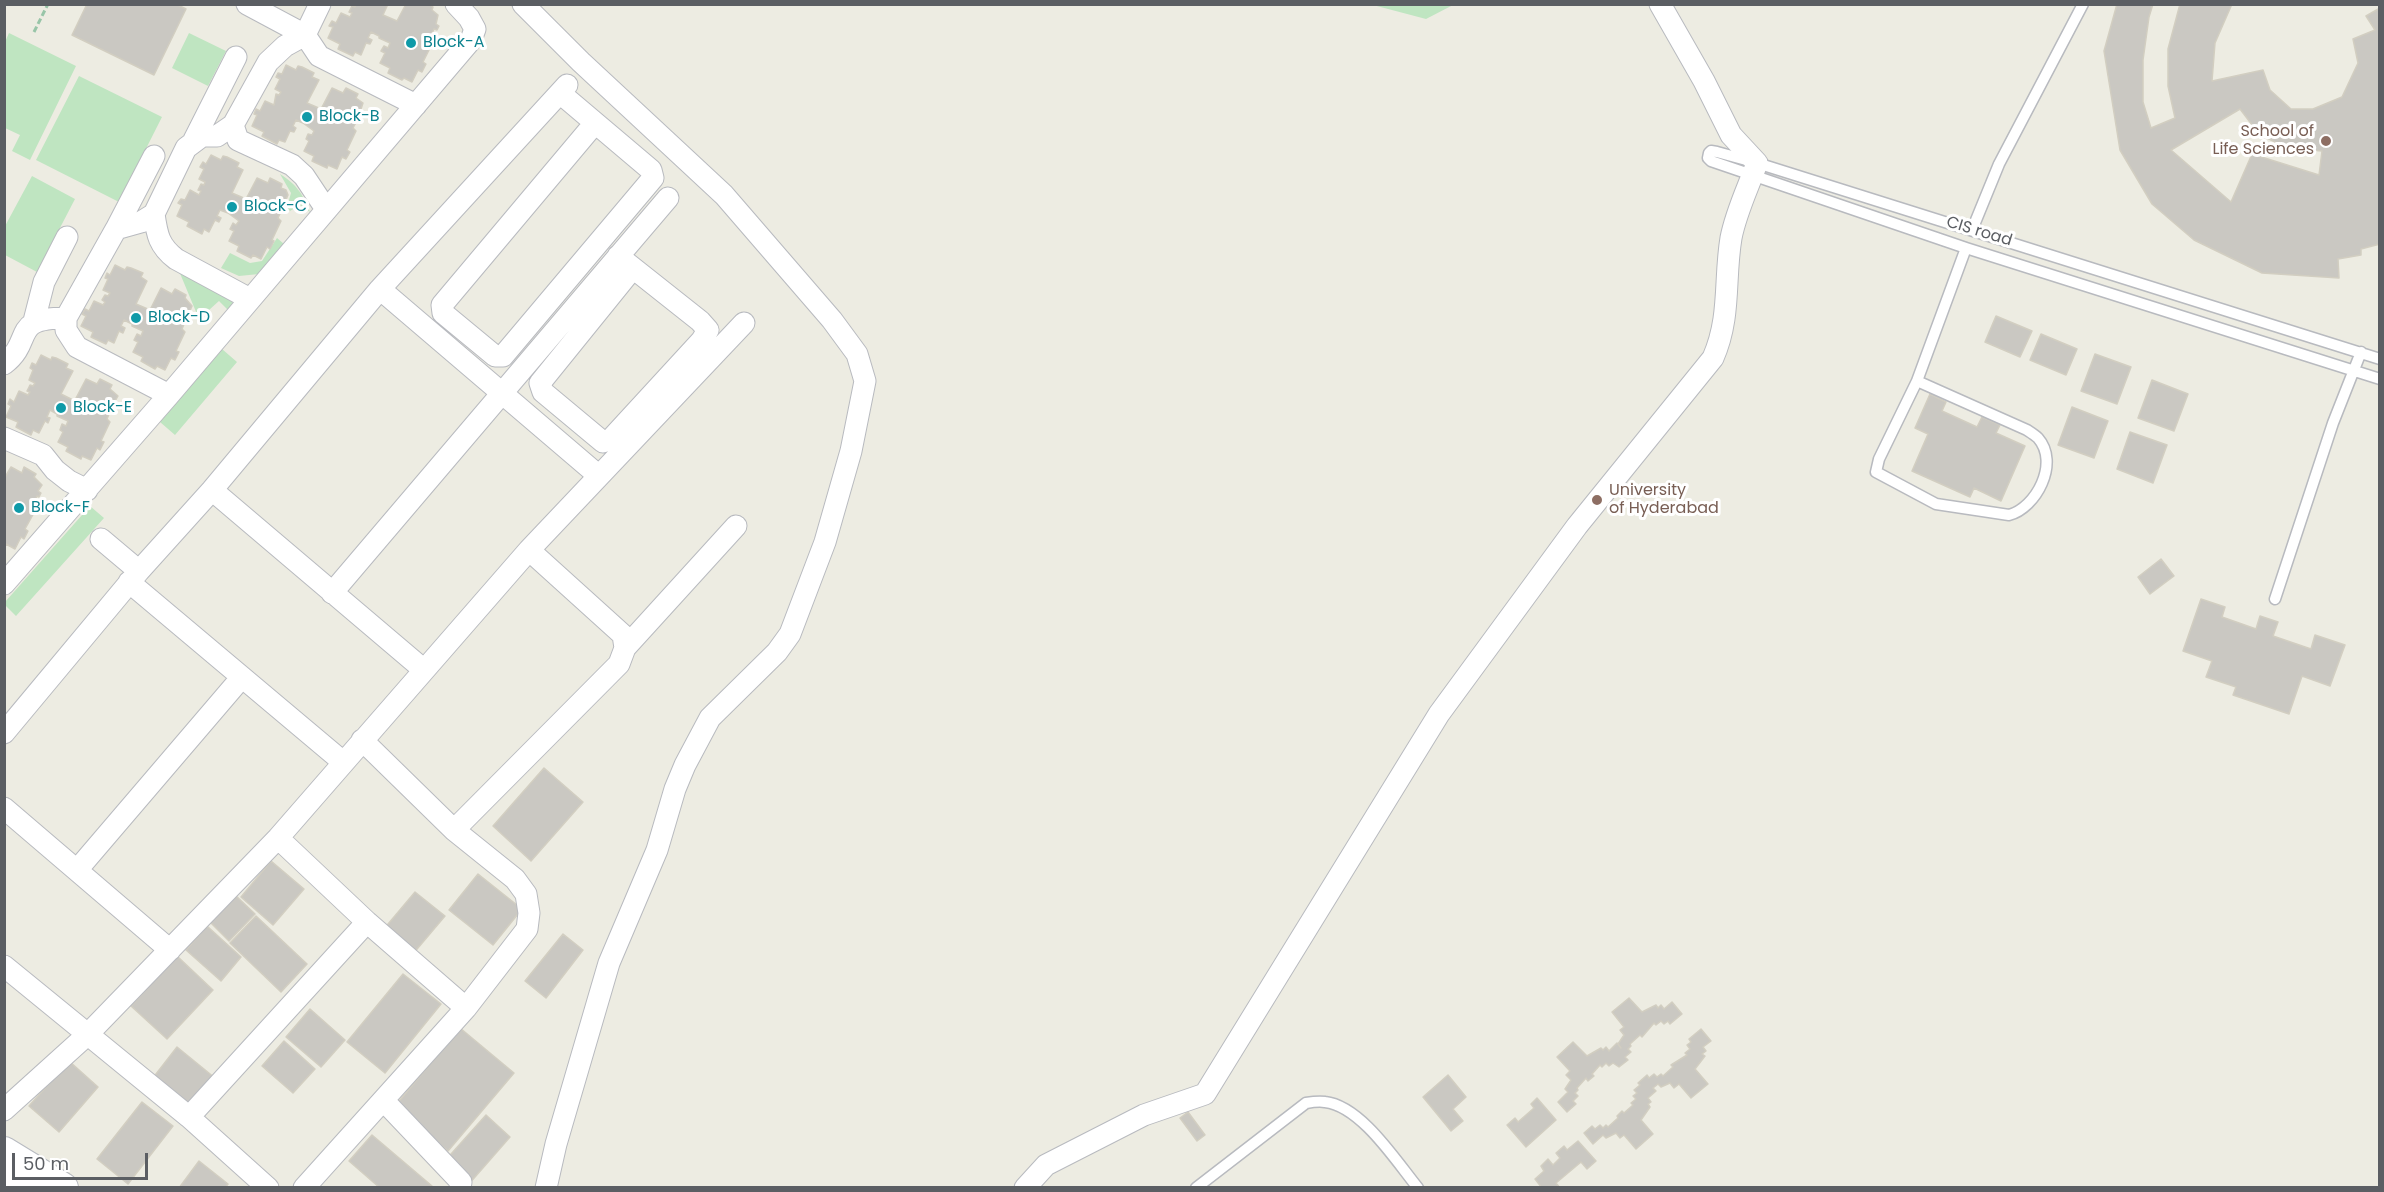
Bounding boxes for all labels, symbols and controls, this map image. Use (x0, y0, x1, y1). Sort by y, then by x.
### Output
place label: Block-A (423, 33, 485, 53)
marker: Block-A (404, 36, 418, 50)
place label: Block-B (319, 107, 380, 127)
marker: Block-B (300, 110, 314, 124)
place label: School of Life Sciences (2213, 122, 2314, 160)
marker: School of Life Sciences (2319, 134, 2333, 148)
place label: Block-C (244, 197, 307, 217)
marker: Block-C (225, 200, 239, 214)
street label: CIS road (1944, 213, 2014, 251)
place label: Block-D (148, 308, 210, 328)
marker: Block-D (129, 311, 143, 325)
place label: Block-E (73, 398, 132, 418)
marker: Block-E (54, 401, 68, 415)
place label: University of Hyderabad (1609, 481, 1719, 519)
marker: University of Hyderabad (1590, 493, 1604, 507)
place label: Block-F (31, 498, 90, 518)
marker: Block-F (12, 501, 26, 515)
scale bar (15, 1141, 152, 1179)
text: 50 m (23, 1151, 69, 1176)

